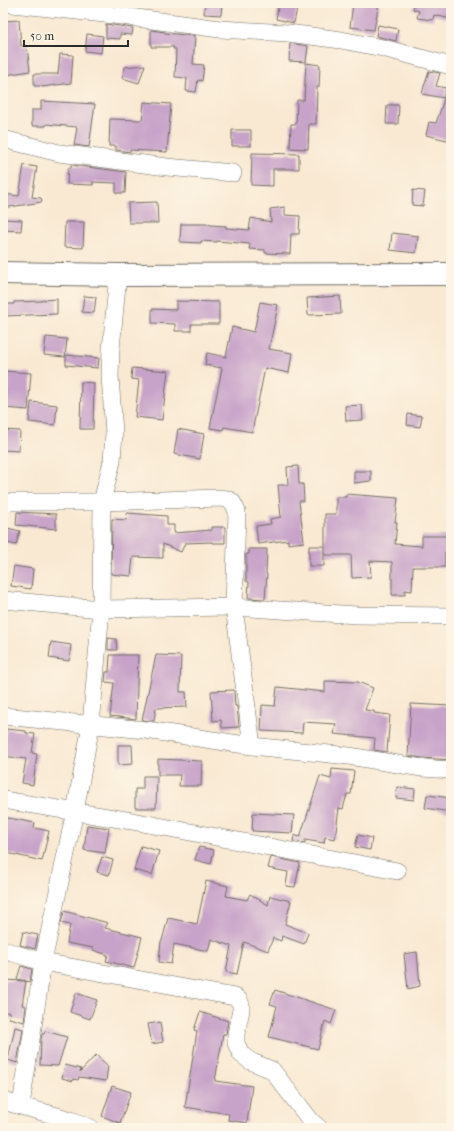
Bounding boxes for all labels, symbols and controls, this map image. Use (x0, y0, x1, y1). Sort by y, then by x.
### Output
scale bar (24, 22, 128, 48)
text: 50 m (30, 29, 54, 43)

